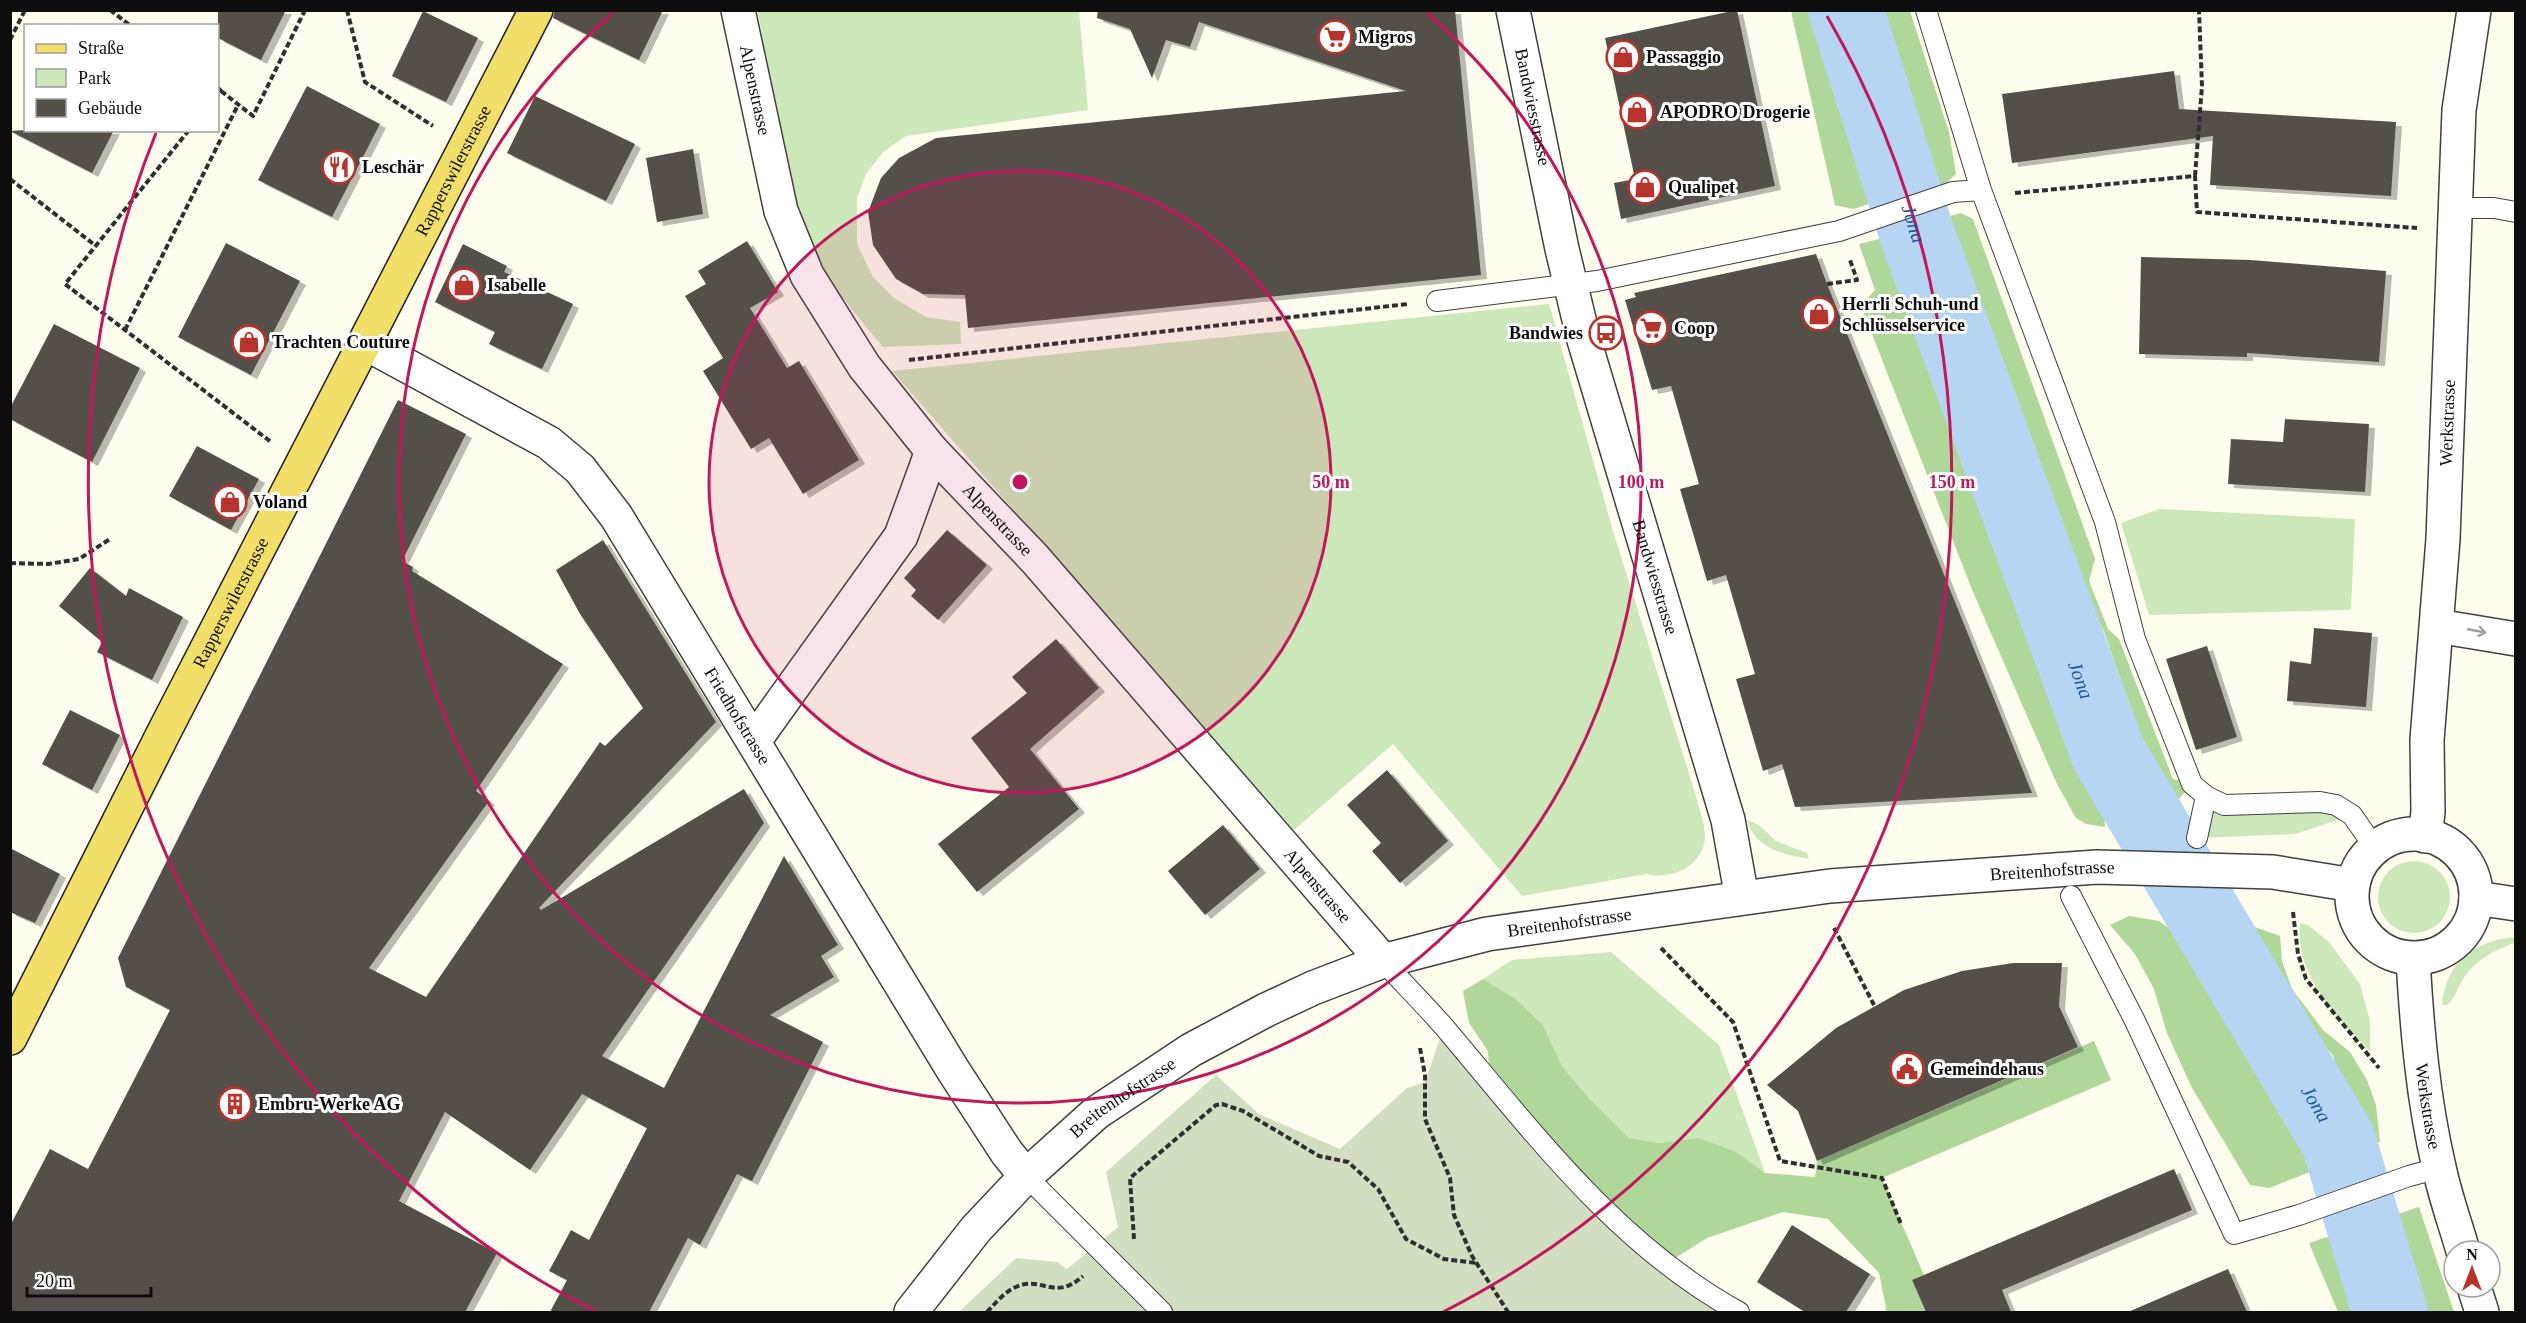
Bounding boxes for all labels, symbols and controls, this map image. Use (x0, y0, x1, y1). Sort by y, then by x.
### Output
supermarket icon: Migros (1317, 19, 1353, 55)
legend (24, 24, 219, 132)
place label: Migros (1358, 27, 1413, 47)
text: Straße (78, 38, 124, 58)
shop icon: Passaggio (1605, 39, 1641, 75)
street label: Alpenstrasse (736, 43, 775, 137)
street label: Bandwiesstrasse (1511, 47, 1555, 167)
place label: Passaggio (1646, 47, 1721, 67)
text: Park (78, 68, 111, 88)
shop icon: APODRO Drogerie (1619, 94, 1655, 130)
text: Gebäude (78, 98, 142, 118)
street label: Rapperswilerstrasse (411, 102, 495, 239)
place label: APODRO Drogerie (1660, 102, 1810, 122)
restaurant icon: Leschär (321, 149, 357, 185)
place label: Leschär (362, 157, 424, 177)
shop icon: Qualipet (1627, 169, 1663, 205)
place label: Qualipet (1668, 177, 1735, 197)
water label: Jona (1897, 202, 1930, 246)
shop icon: Isabelle (446, 267, 482, 303)
place label: Isabelle (487, 275, 546, 295)
place label: Herrli Schuh-und Schlüsselservice (1842, 294, 1979, 335)
shop icon: Herrli Schuh-und Schlüsselservice (1801, 296, 1837, 332)
supermarket icon: Coop (1633, 310, 1669, 346)
bus stop icon: Bandwies (1588, 315, 1624, 351)
place label: Coop (1674, 318, 1715, 338)
place label: Bandwies (1509, 323, 1583, 343)
shop icon: Trachten Couture (231, 324, 267, 360)
place label: Trachten Couture (272, 332, 410, 352)
street label: Werkstrasse (2436, 379, 2459, 467)
centre of rings (1010, 472, 1030, 492)
text: 50 m (1312, 472, 1350, 492)
text: 100 m (1618, 472, 1664, 492)
text: 150 m (1929, 472, 1975, 492)
street label: Alpenstrasse (959, 480, 1037, 560)
shop icon: Voland (212, 484, 248, 520)
place label: Voland (253, 492, 307, 512)
street label: Bandwiesstrasse (1628, 517, 1682, 637)
street label: Rapperswilerstrasse (189, 534, 273, 671)
one-way arrow (2466, 626, 2486, 637)
water label: Jona (2064, 658, 2098, 702)
street label: Friedhofstrasse (700, 664, 775, 768)
street label: Alpenstrasse (1280, 844, 1355, 927)
street label: Breitenhofstrasse (1989, 857, 2115, 885)
street label: Breitenhofstrasse (1506, 904, 1633, 941)
public building icon: Gemeindehaus (1889, 1051, 1925, 1087)
street label: Breitenhofstrasse (1066, 1053, 1179, 1142)
place label: Gemeindehaus (1930, 1059, 2044, 1079)
street label: Werkstrasse (2412, 1062, 2445, 1151)
water label: Jona (2297, 1081, 2336, 1126)
building icon: Embru-Werke AG (217, 1086, 253, 1122)
place label: Embru-Werke AG (258, 1094, 401, 1114)
north arrow (2442, 1239, 2502, 1299)
text: N (2466, 1246, 2478, 1263)
scale bar (27, 1260, 152, 1298)
text: 20 m (36, 1271, 73, 1291)

